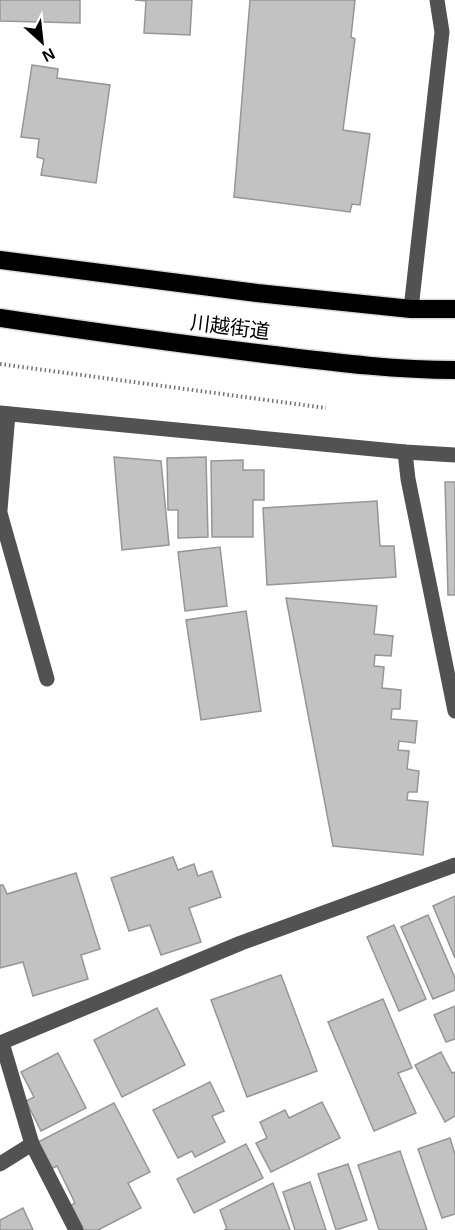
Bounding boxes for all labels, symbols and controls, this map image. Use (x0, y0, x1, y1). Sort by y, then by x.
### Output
north arrow (12, 12, 72, 72)
text: N (40, 45, 58, 65)
street label: 川越街道 (189, 311, 271, 343)

